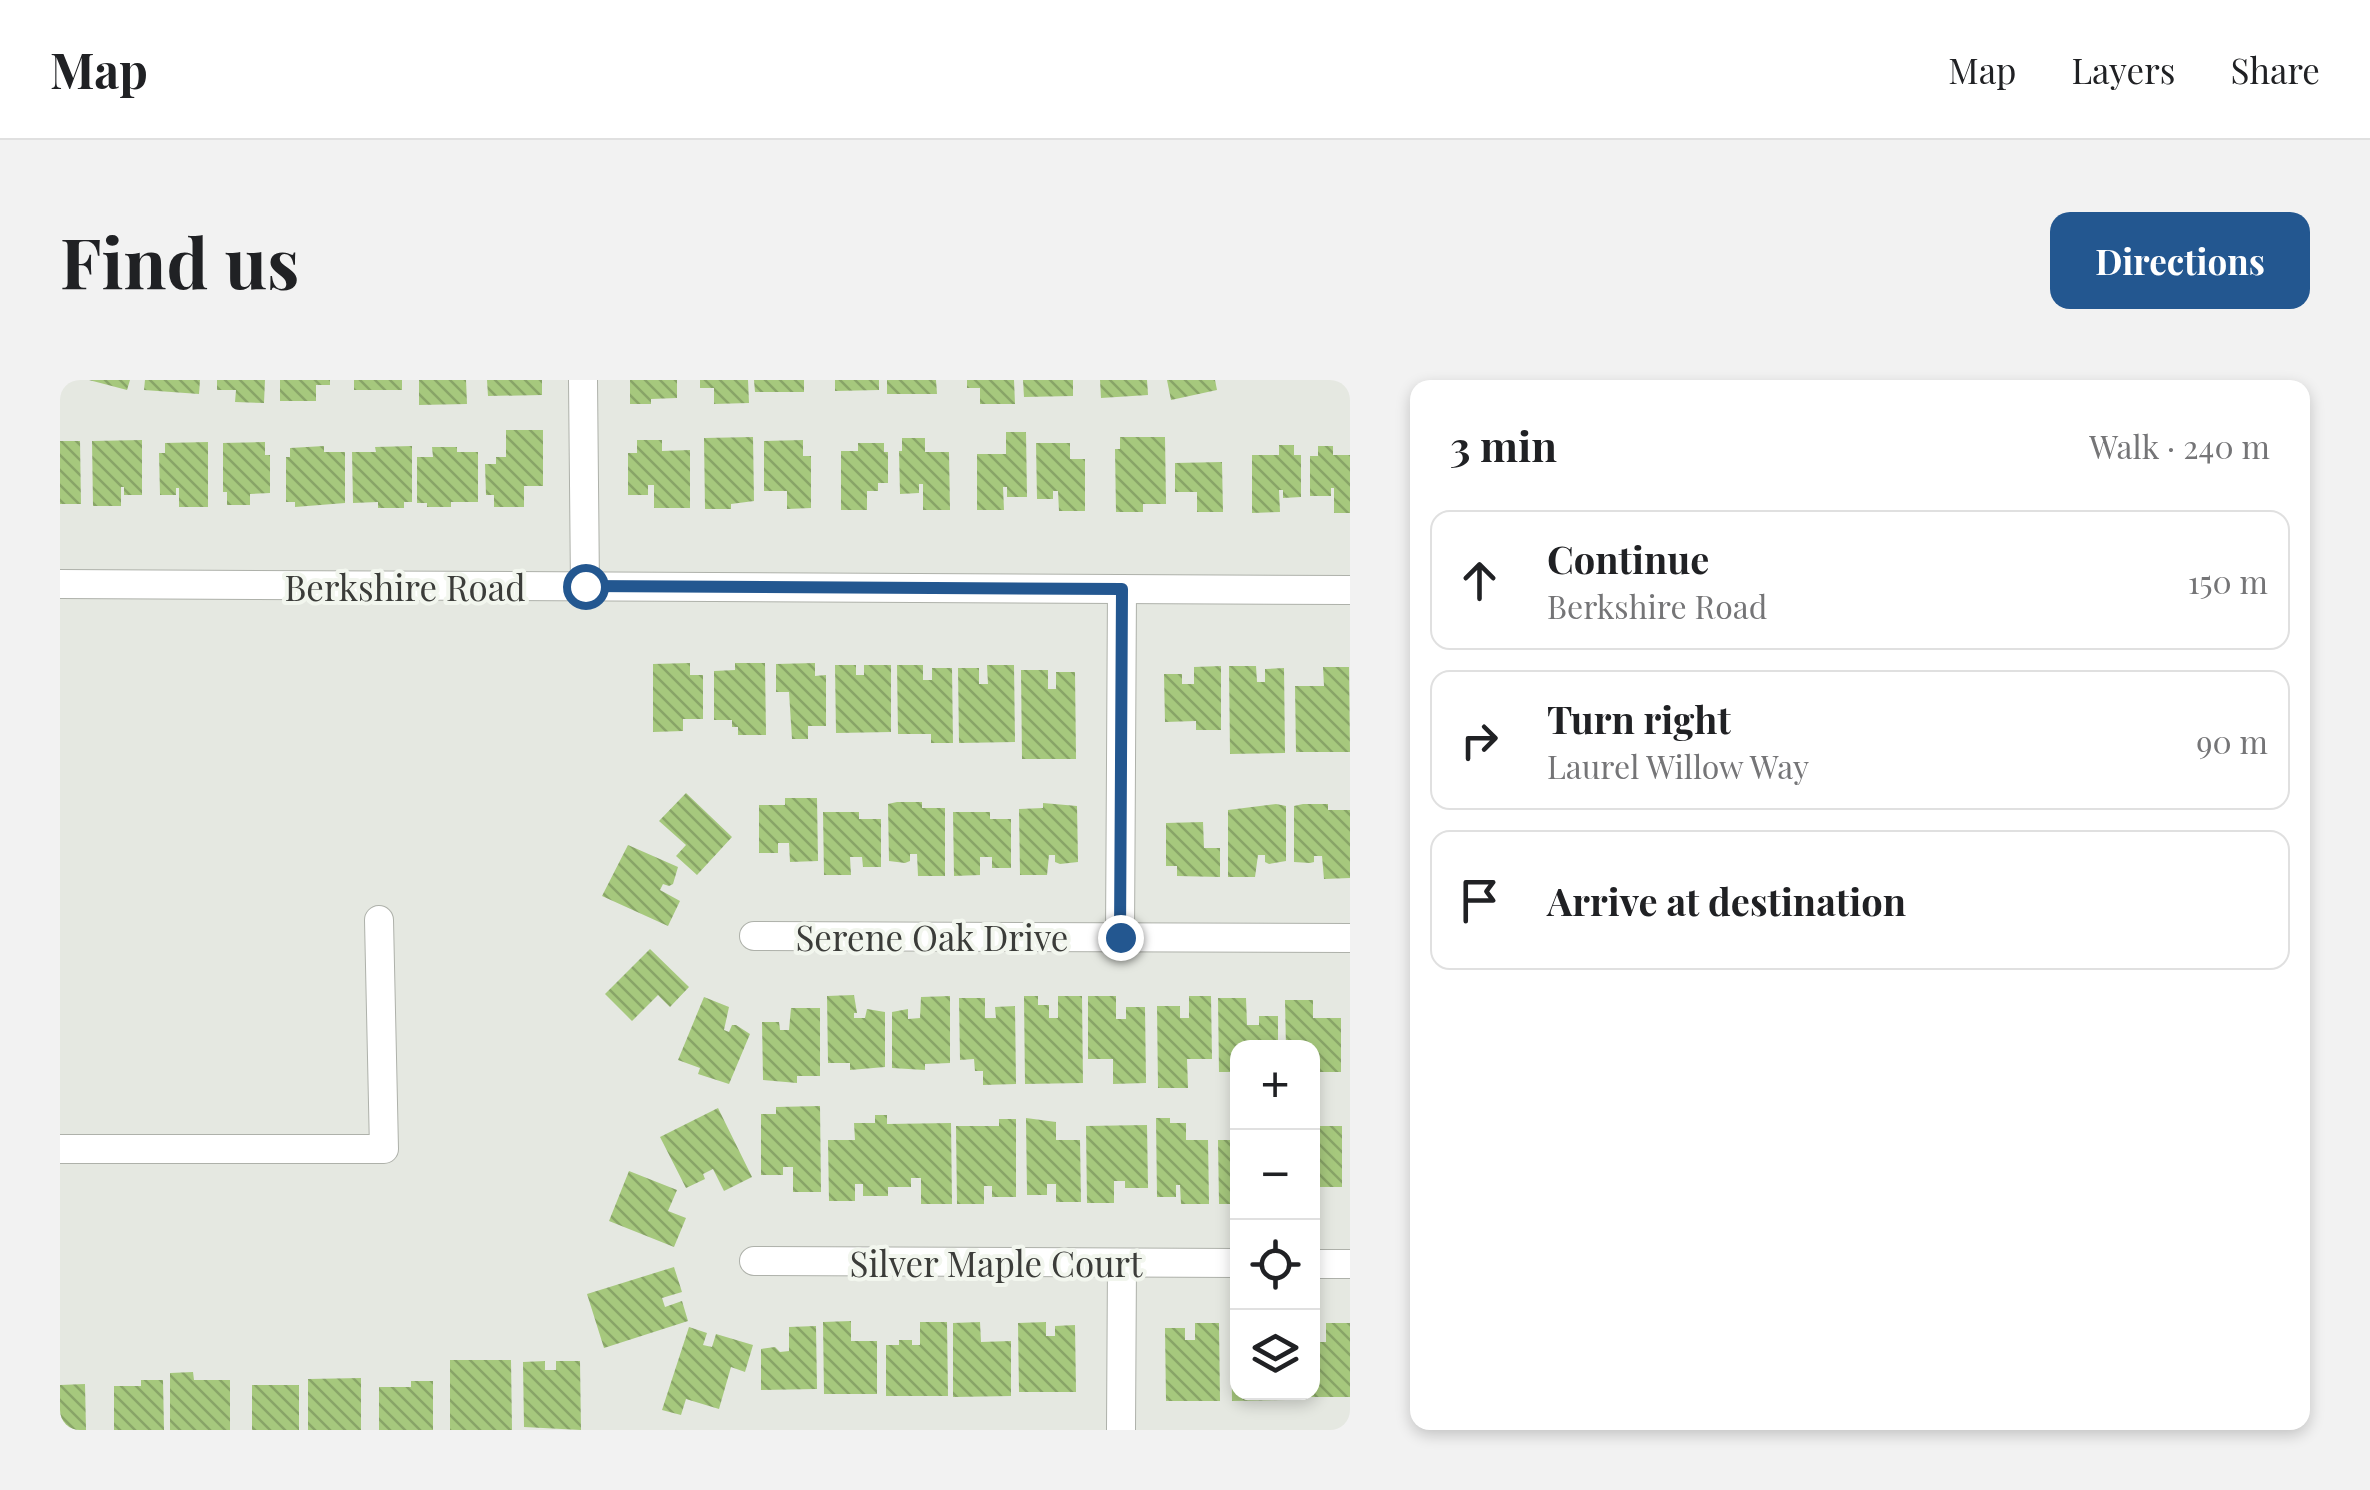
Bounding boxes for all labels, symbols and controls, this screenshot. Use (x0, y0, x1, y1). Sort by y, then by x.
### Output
text: Map (50, 37, 148, 101)
text: Map (1948, 46, 2016, 93)
text: Layers (2071, 46, 2176, 93)
text: Share (2231, 46, 2320, 93)
button: Directions (2050, 212, 2310, 309)
text: Find us (60, 213, 299, 307)
text: 3 min (1450, 417, 1557, 473)
text: Walk · 240 m (2089, 424, 2270, 467)
text: Continue (1547, 533, 1709, 584)
icon: ahead (1452, 553, 1507, 608)
text: 150 m (2188, 559, 2268, 602)
street label: Berkshire Road (284, 563, 526, 610)
route start (563, 564, 609, 610)
text: Berkshire Road (1547, 584, 1767, 627)
text: Turn right (1547, 693, 1731, 744)
icon: right (1452, 713, 1507, 768)
text: 90 m (2196, 719, 2268, 762)
text: Laurel Willow Way (1547, 744, 1809, 787)
icon: arrive (1452, 873, 1507, 928)
text: Arrive at destination (1547, 875, 1906, 926)
street label: Serene Oak Drive (795, 913, 1069, 960)
route end (1098, 915, 1144, 961)
map controls (1230, 1040, 1320, 1400)
button: + (1230, 1040, 1320, 1130)
button: − (1230, 1130, 1320, 1220)
button: locate (1230, 1220, 1320, 1310)
street label: Silver Maple Court (850, 1239, 1143, 1286)
button: layers (1230, 1310, 1320, 1400)

